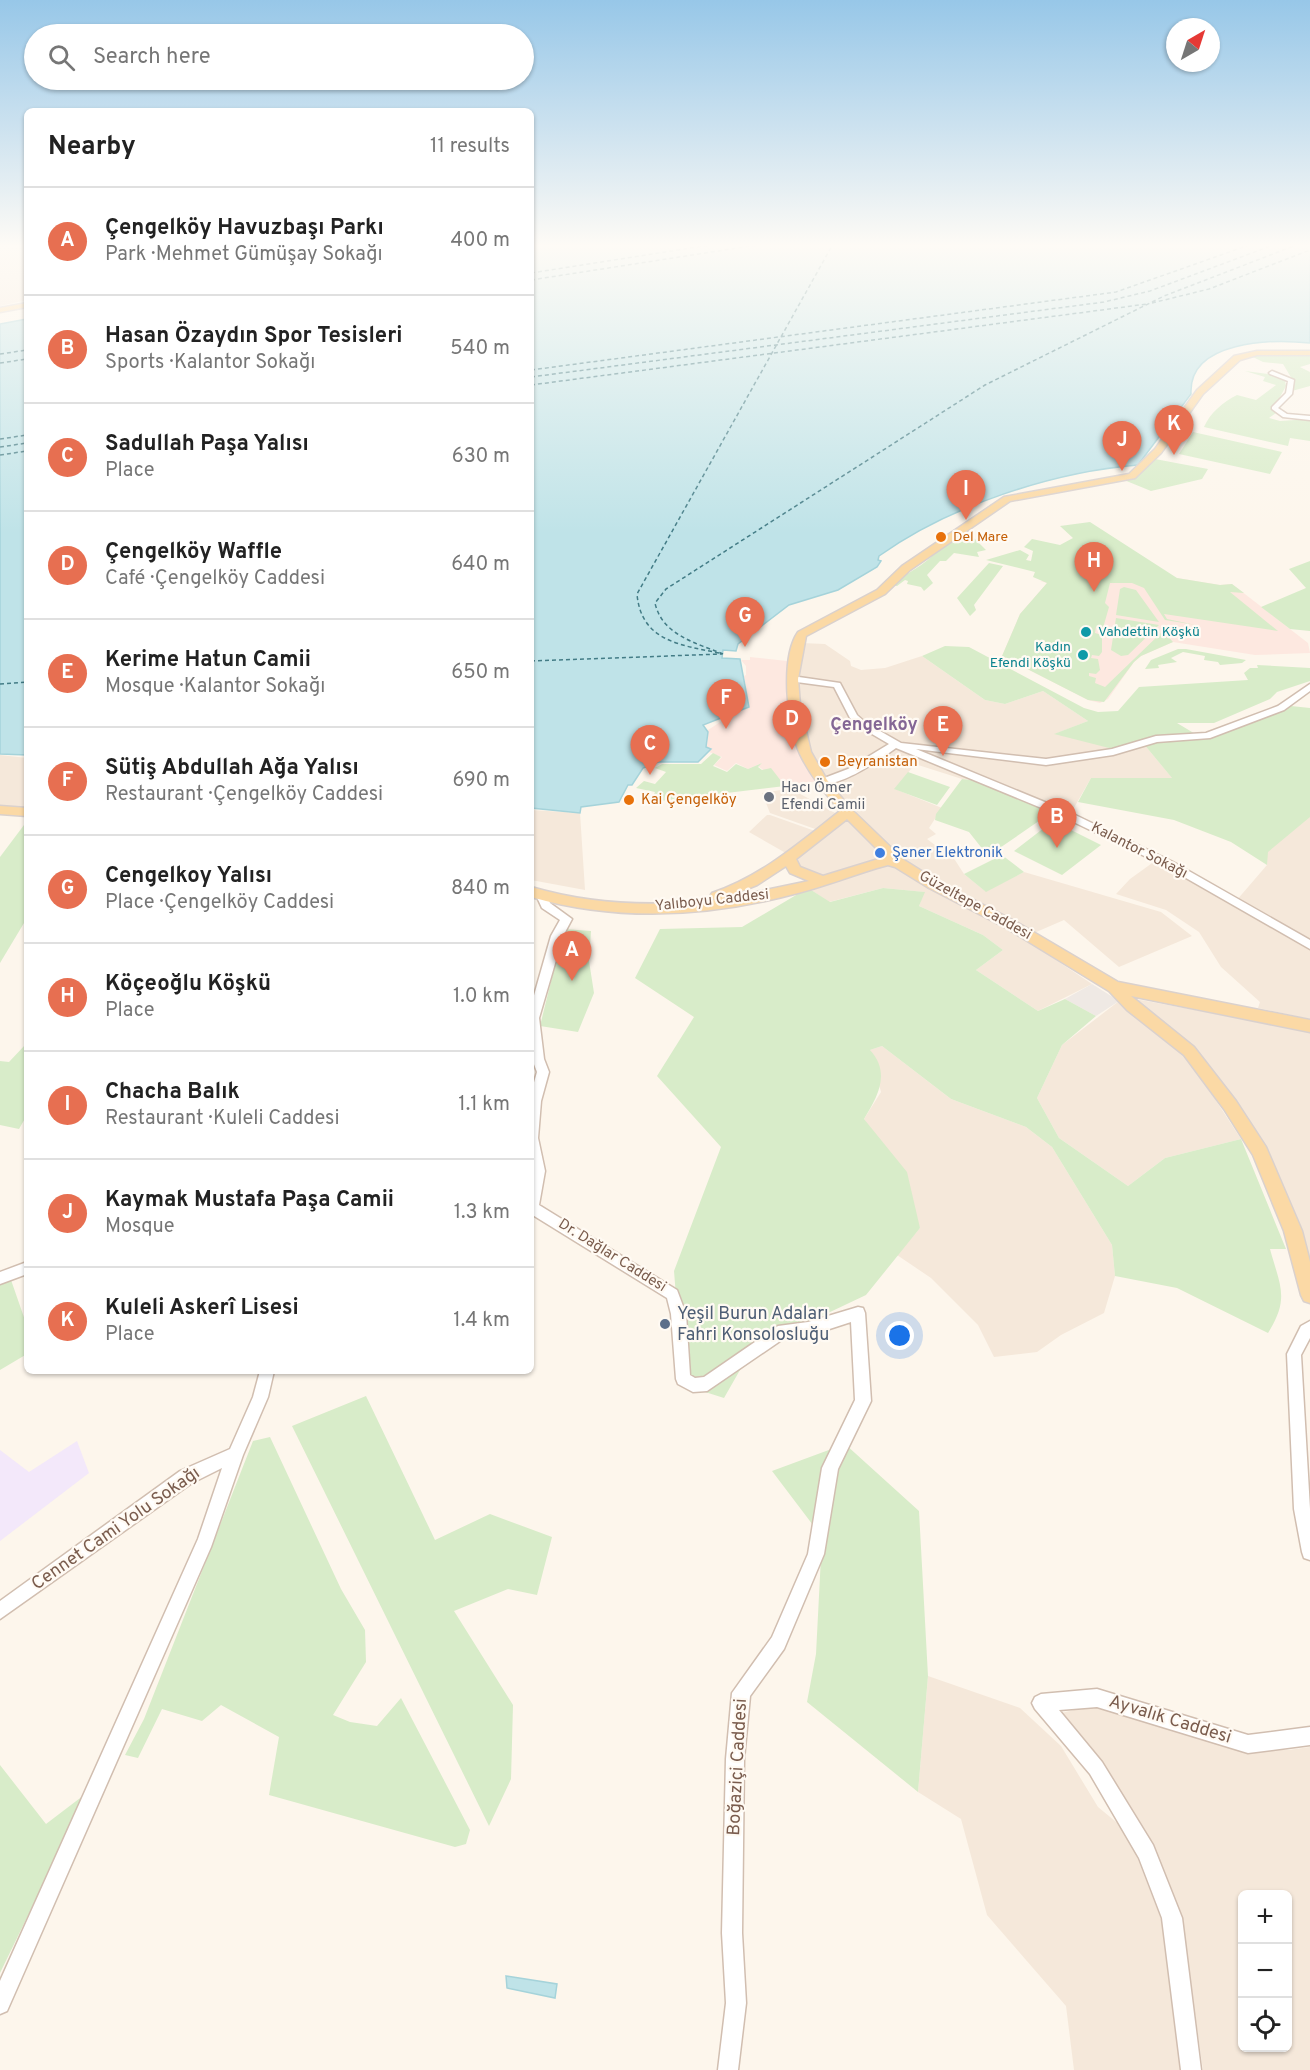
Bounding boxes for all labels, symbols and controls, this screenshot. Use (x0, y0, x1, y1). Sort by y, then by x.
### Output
north arrow (1166, 18, 1220, 72)
search box (24, 24, 534, 90)
icon: search (45, 41, 78, 74)
text: Search here (93, 44, 211, 71)
text: Nearby (48, 131, 136, 164)
text: 11 results (430, 134, 510, 160)
text: Çengelköy Havuzbaşı Parkı (105, 215, 384, 242)
text: A (60, 228, 75, 254)
text: 400 m (450, 228, 510, 254)
text: Park · Mehmet Gümüşay Sokağı (105, 242, 382, 268)
text: Hasan Özaydın Spor Tesisleri (105, 323, 402, 350)
text: B (61, 336, 74, 362)
text: 540 m (450, 336, 510, 362)
text: Sports · Kalantor Sokağı (105, 350, 315, 376)
pin: K (1154, 406, 1194, 455)
pin: J (1102, 422, 1142, 471)
text: Sadullah Paşa Yalısı (105, 431, 309, 458)
text: C (61, 444, 74, 470)
text: 630 m (452, 444, 510, 470)
text: Place (105, 458, 155, 484)
pin: I (946, 470, 986, 520)
place label: Del Mare (953, 529, 1008, 546)
marker: Del Mare (934, 530, 948, 544)
text: Çengelköy Waffle (105, 539, 282, 566)
pin: H (1074, 542, 1114, 592)
text: D (60, 552, 75, 578)
text: 640 m (451, 552, 510, 578)
text: Café · Çengelköy Caddesi (105, 566, 325, 592)
pin: G (726, 598, 764, 647)
place label: Vahdettin Köşkü (1098, 624, 1200, 641)
marker: Vahdettin Köşkü (1079, 625, 1093, 639)
place label: Kadın Efendi Köşkü (990, 639, 1071, 672)
text: Kerime Hatun Camii (105, 647, 311, 674)
marker: Kadın Efendi Köşkü (1076, 648, 1090, 662)
text: E (61, 660, 74, 686)
text: 650 m (451, 660, 510, 686)
text: Mosque · Kalantor Sokağı (105, 674, 325, 700)
pin: F (706, 680, 746, 729)
pin: D (772, 700, 812, 750)
pin: E (924, 706, 962, 756)
district label: Çengelköy (830, 714, 918, 737)
pin: C (630, 726, 670, 775)
place label: Beyranistan (837, 753, 918, 772)
text: Sütiş Abdullah Ağa Yalısı (105, 755, 359, 782)
marker: Beyranistan (818, 755, 832, 769)
text: F (62, 768, 73, 794)
text: 690 m (453, 768, 510, 794)
place label: Hacı Ömer Efendi Camii (781, 778, 865, 815)
text: Restaurant · Çengelköy Caddesi (105, 782, 383, 808)
marker: Hacı Ömer Efendi Camii (762, 790, 776, 804)
place label: Kai Çengelköy (641, 791, 737, 810)
marker: Kai Çengelköy (622, 793, 636, 807)
pin: B (1038, 798, 1076, 848)
street label: Kalantor Sokağı (1087, 818, 1191, 884)
place label: Şener Elektronik (892, 844, 1003, 863)
marker: Şener Elektronik (873, 846, 887, 860)
text: Cengelkoy Yalısı (105, 863, 272, 890)
street label: Güzeltepe Caddesi (915, 867, 1035, 945)
text: G (61, 876, 74, 902)
text: 840 m (451, 876, 510, 902)
street label: Yalıboyu Caddesi (654, 886, 770, 916)
text: Place · Çengelköy Caddesi (105, 890, 334, 916)
pin: A (552, 932, 592, 981)
text: Köçeoğlu Köşkü (105, 971, 271, 998)
text: H (60, 984, 75, 1010)
text: 1.0 km (453, 984, 510, 1010)
text: Place (105, 998, 155, 1024)
text: Chacha Balık (105, 1079, 240, 1106)
text: I (65, 1092, 70, 1118)
text: 1.1 km (458, 1092, 510, 1118)
text: Restaurant · Kuleli Caddesi (105, 1106, 340, 1132)
text: Kaymak Mustafa Paşa Camii (105, 1187, 394, 1214)
text: J (62, 1200, 73, 1226)
text: 1.3 km (454, 1200, 510, 1226)
text: Mosque (105, 1214, 174, 1240)
street label: Dr. Dağlar Caddesi (554, 1215, 670, 1297)
text: Kuleli Askerî Lisesi (105, 1295, 299, 1322)
place label: Yeşil Burun Adaları Fahri Konsolosluğu (677, 1303, 829, 1347)
text: K (60, 1308, 75, 1334)
text: 1.4 km (453, 1308, 510, 1334)
marker: Yeşil Burun Adaları Fahri Konsolosluğu (658, 1317, 672, 1331)
your location (885, 1321, 914, 1350)
text: Place (105, 1322, 155, 1348)
street label: Cennet Cami Yolu Sokağı (27, 1462, 205, 1596)
street label: Ayvalık Caddesi (1106, 1690, 1234, 1750)
street label: Boğaziçi Caddesi (723, 1698, 753, 1836)
map controls (1238, 1890, 1292, 2052)
button: + (1238, 1890, 1292, 1944)
button: − (1238, 1944, 1292, 1998)
button: locate (1238, 1998, 1292, 2052)

